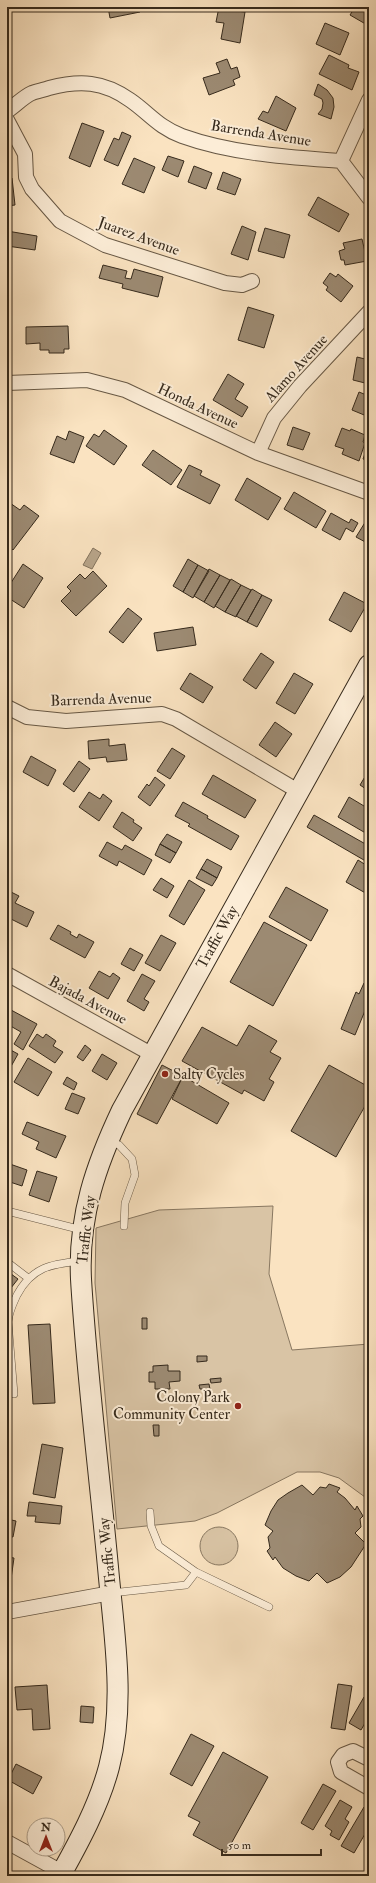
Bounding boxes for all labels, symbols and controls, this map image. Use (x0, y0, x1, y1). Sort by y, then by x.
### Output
street label: Barrenda Avenue (209, 116, 312, 151)
street label: Juarez Avenue (94, 213, 182, 261)
street label: Alamo Avenue (260, 330, 332, 407)
street label: Honda Avenue (154, 379, 241, 433)
street label: Barrenda Avenue (50, 688, 152, 711)
street label: Traffic Way (192, 902, 243, 972)
street label: Bajada Avenue (45, 972, 130, 1029)
place label: Salty Cycles (173, 1065, 244, 1084)
marker: Salty Cycles (160, 1069, 170, 1079)
street label: Traffic Way (73, 1194, 100, 1266)
place label: Colony Park Community Center (113, 1388, 230, 1424)
marker: Colony Park Community Center (233, 1401, 243, 1411)
street label: Traffic Way (94, 1516, 121, 1587)
north arrow (26, 1817, 66, 1857)
text: N (40, 1821, 52, 1834)
scale bar (222, 1831, 321, 1857)
text: 50 m (228, 1838, 252, 1853)

